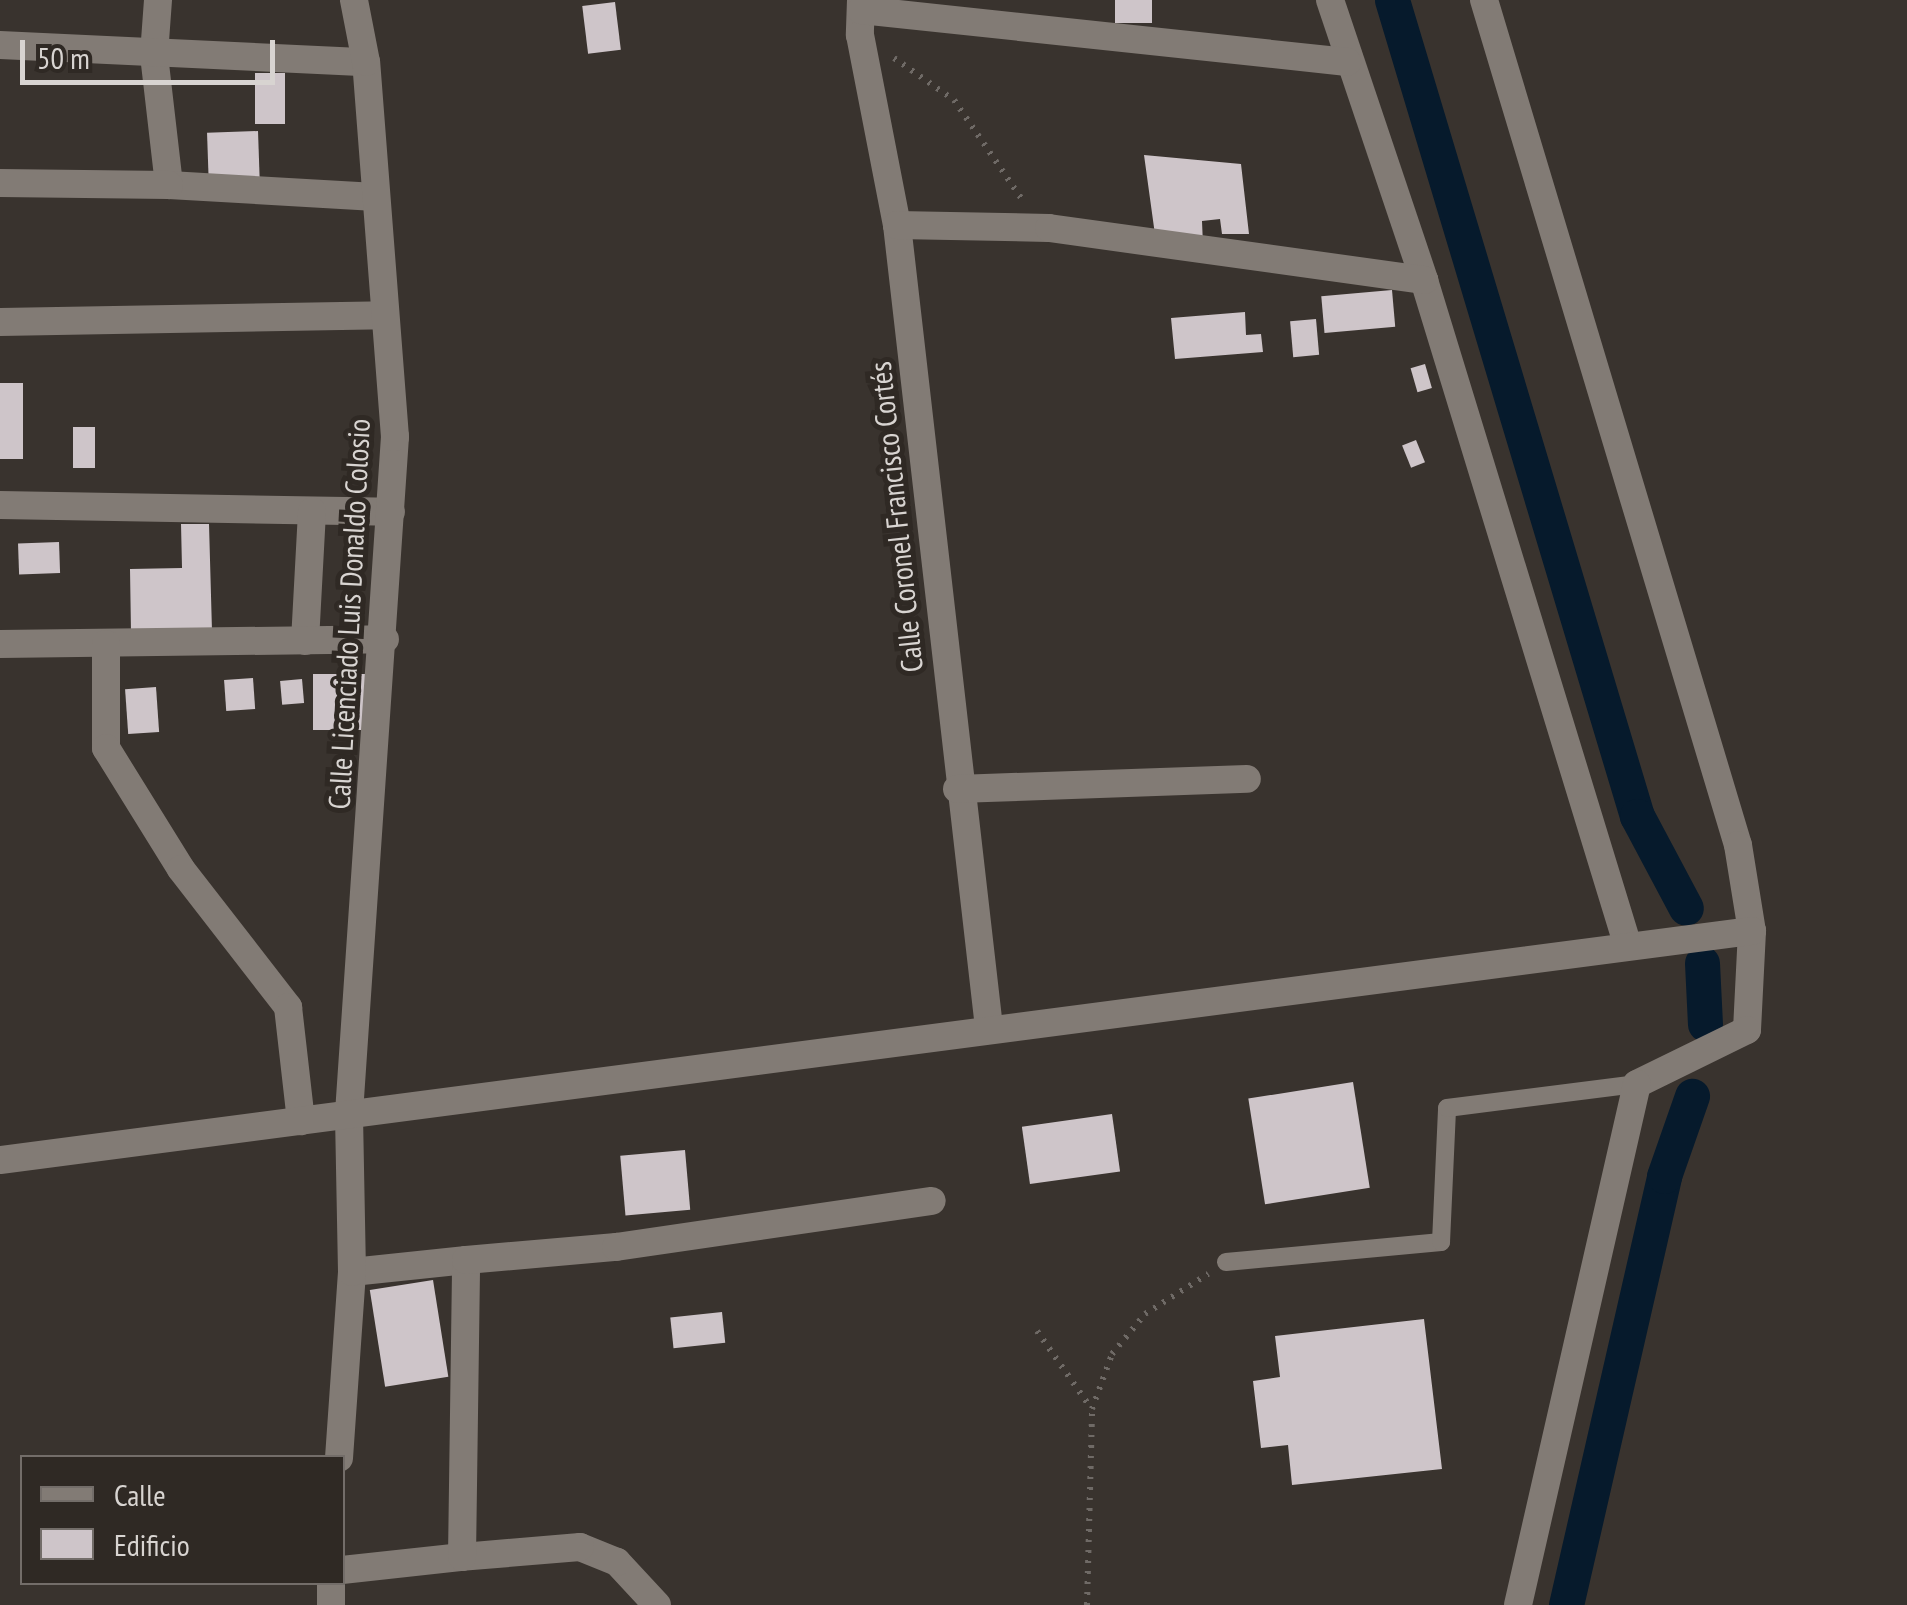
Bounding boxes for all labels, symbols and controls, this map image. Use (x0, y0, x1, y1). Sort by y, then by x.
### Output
scale bar (25, 20, 280, 82)
text: 50 m (37, 38, 90, 77)
street label: Calle Coronel Francisco Cortés (862, 360, 930, 674)
street label: Calle Licenciado Luis Donaldo Colosio (321, 418, 377, 810)
legend (20, 1455, 345, 1585)
text: Calle (114, 1475, 166, 1514)
text: Edificio (114, 1525, 190, 1564)

